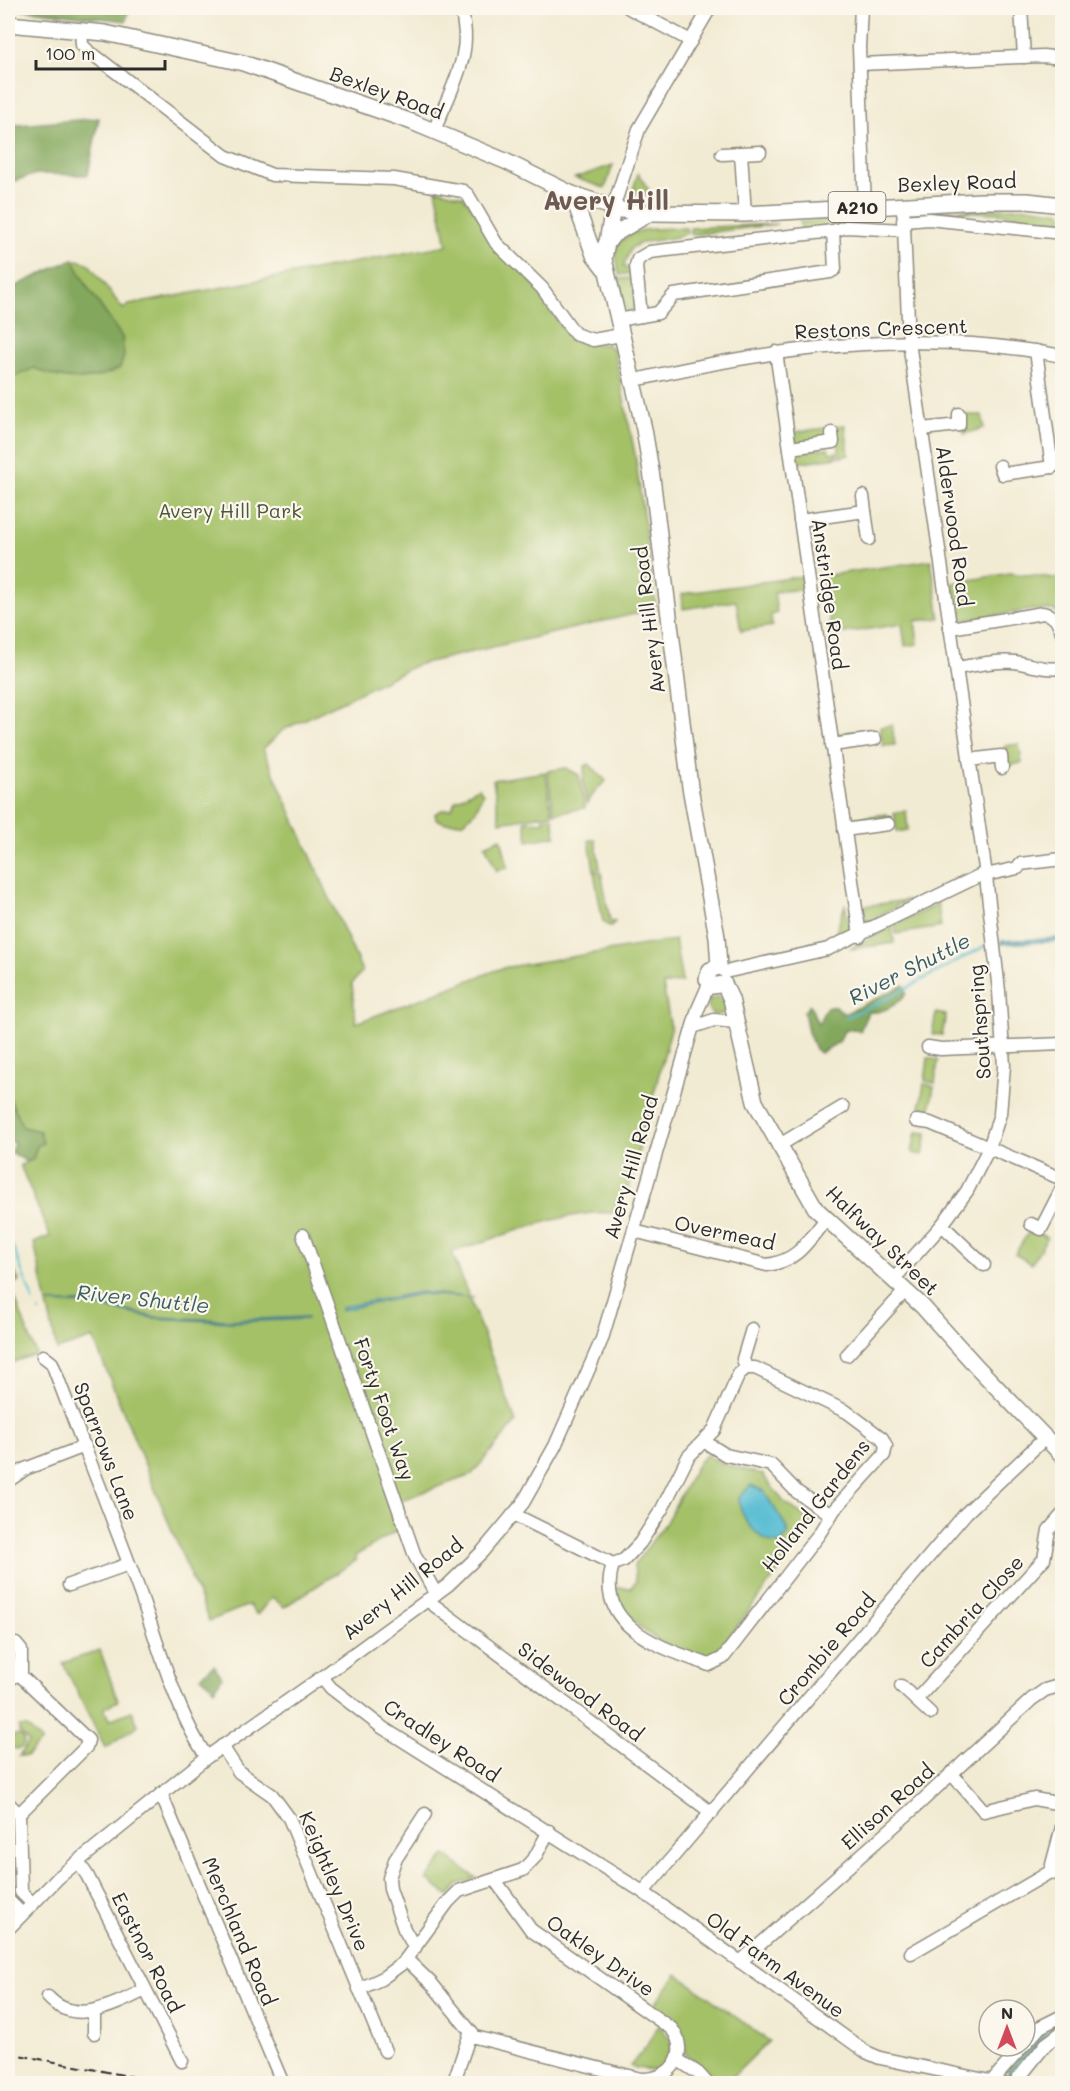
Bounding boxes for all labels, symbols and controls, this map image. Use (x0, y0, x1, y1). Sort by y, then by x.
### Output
scale bar (36, 33, 165, 71)
text: 100 m (45, 41, 95, 65)
street label: Bexley Road (327, 59, 447, 125)
street label: Bexley Road (897, 167, 1017, 197)
district label: Avery Hill (543, 183, 669, 217)
road number: A210 (828, 192, 886, 222)
street label: Restons Crescent (794, 312, 968, 344)
street label: Alderwood Road (931, 444, 979, 608)
park label: Avery Hill Park (158, 497, 302, 523)
street label: Anstridge Road (807, 517, 853, 671)
street label: Avery Hill Road (626, 545, 670, 695)
water label: River Shuttle (844, 926, 974, 1010)
street label: Southspring (962, 964, 996, 1080)
street label: Avery Hill Road (597, 1092, 663, 1242)
street label: Halfway Street (821, 1179, 945, 1301)
street label: Overmead (672, 1209, 778, 1255)
water label: River Shuttle (75, 1278, 211, 1318)
street label: Forty Foot Way (348, 1334, 422, 1484)
street label: Sparrows Lane (69, 1378, 145, 1524)
street label: Holland Gardens (755, 1433, 875, 1577)
street label: Avery Hill Road (336, 1531, 468, 1645)
street label: Cambria Close (913, 1549, 1029, 1673)
street label: Crombie Road (771, 1587, 881, 1711)
street label: Sidewood Road (513, 1635, 649, 1747)
street label: Cradley Road (379, 1693, 505, 1787)
street label: Ellison Road (835, 1757, 939, 1855)
street label: Keightley Drive (294, 1807, 376, 1955)
street label: Merchland Road (197, 1853, 283, 2009)
street label: Eastnor Road (107, 1887, 189, 2017)
street label: Old Farm Avenue (702, 1905, 850, 2023)
street label: Oakley Drive (542, 1908, 660, 2002)
north arrow (977, 1998, 1037, 2058)
text: N (1001, 2002, 1013, 2023)

